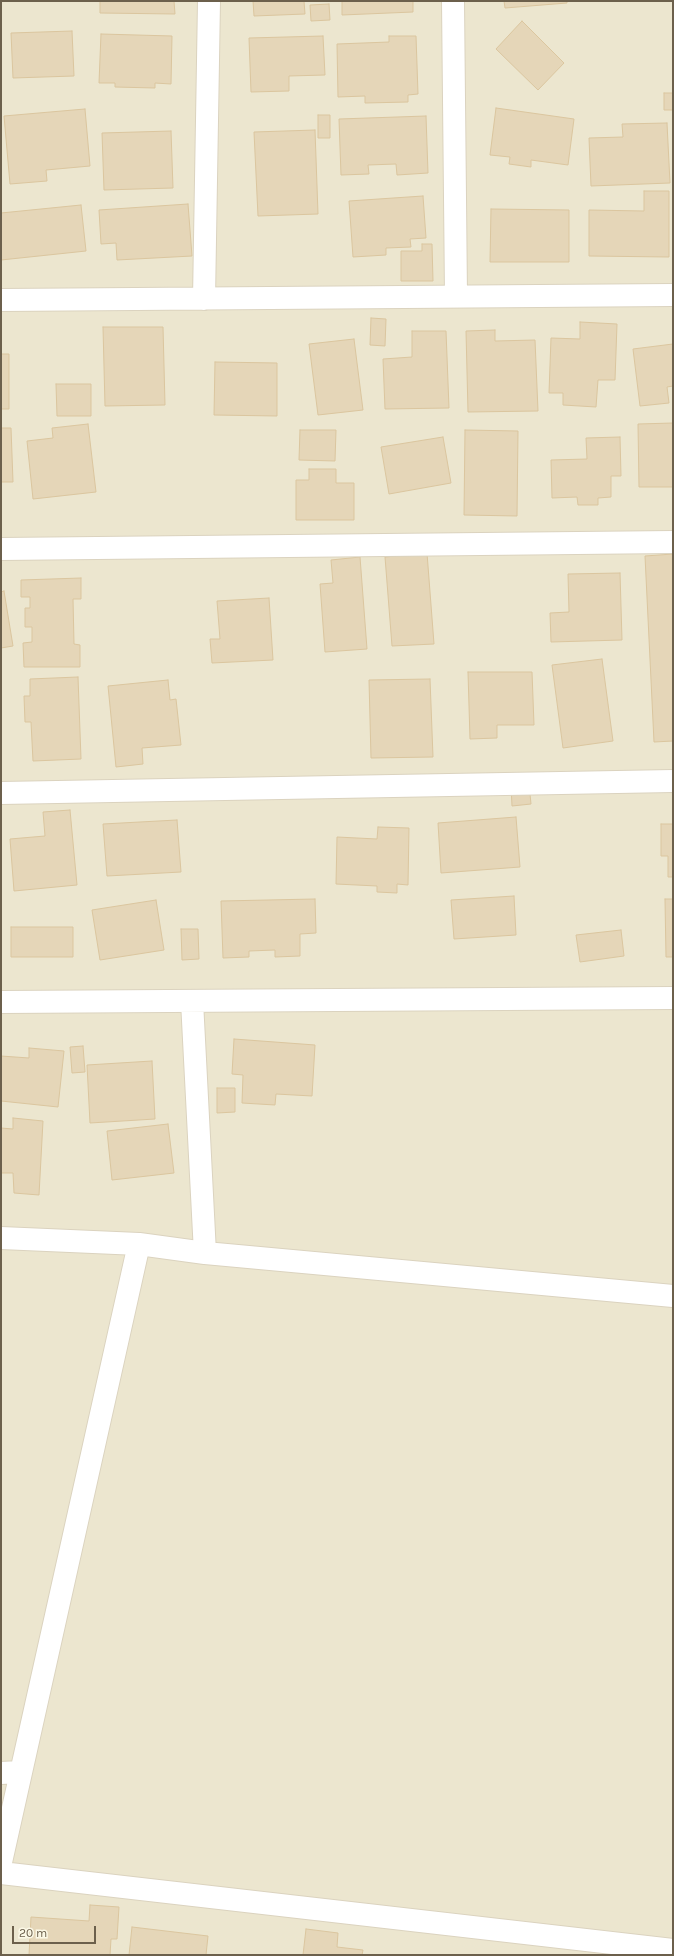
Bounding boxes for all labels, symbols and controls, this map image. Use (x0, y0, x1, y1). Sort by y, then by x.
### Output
scale bar (14, 1918, 98, 1944)
text: 20 m (19, 1926, 47, 1940)

